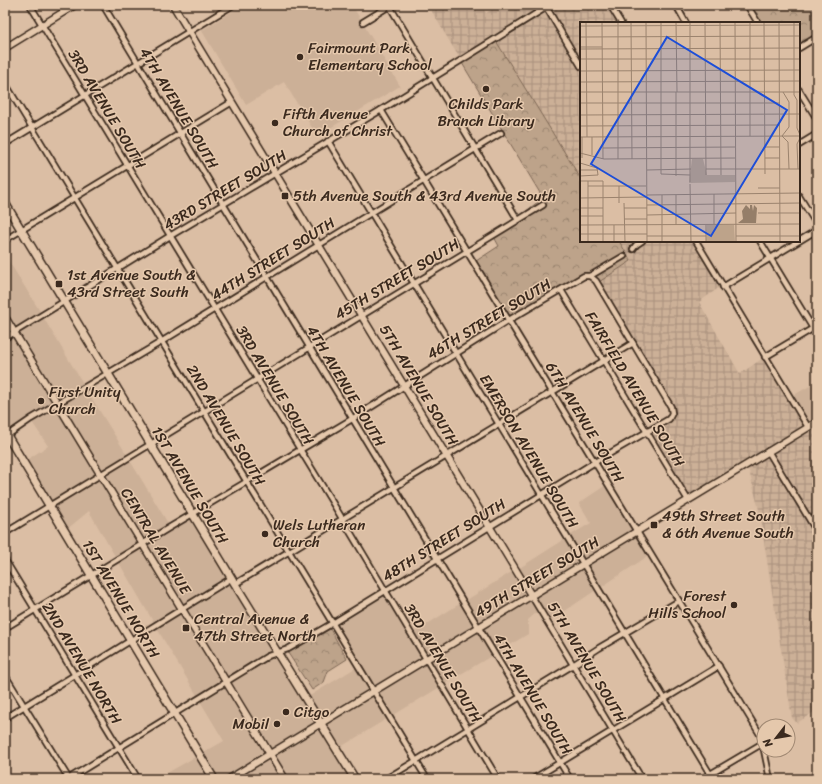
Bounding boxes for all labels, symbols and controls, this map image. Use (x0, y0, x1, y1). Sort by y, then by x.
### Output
inset map (580, 22, 800, 242)
place label: Fairmount Park Elementary School (308, 35, 433, 78)
street label: 4TH AVENUE SOUTH (132, 42, 226, 174)
street label: 3RD AVENUE SOUTH (61, 44, 153, 174)
marker: Fairmount Park Elementary School (295, 52, 305, 62)
marker: Childs Park Branch Library (481, 84, 491, 94)
place label: Childs Park Branch Library (437, 91, 535, 134)
place label: Fifth Avenue Church of Christ (283, 101, 393, 144)
marker: Fifth Avenue Church of Christ (270, 118, 280, 128)
street label: 43RD STREET SOUTH (158, 142, 292, 237)
place label: 5th Avenue South & 43rd Avenue South (293, 183, 556, 209)
marker: 5th Avenue South & 43rd Avenue South (280, 191, 290, 201)
street label: 44TH STREET SOUTH (206, 210, 341, 308)
street label: 45TH STREET SOUTH (329, 231, 465, 327)
place label: 1st Avenue South & 43rd Street South (67, 262, 196, 305)
street label: 46TH STREET SOUTH (422, 271, 557, 367)
marker: 1st Avenue South & 43rd Street South (54, 279, 64, 289)
street label: FAIRFIELD AVENUE SOUTH (578, 306, 692, 472)
street label: 5TH AVENUE SOUTH (372, 319, 466, 451)
street label: 3RD AVENUE SOUTH (229, 320, 321, 450)
street label: 4TH AVENUE SOUTH (299, 320, 393, 452)
street label: 6TH AVENUE SOUTH (539, 356, 632, 488)
street label: 2ND AVENUE SOUTH (179, 359, 273, 491)
street label: EMERSON AVENUE SOUTH (472, 369, 586, 534)
place label: First Unity Church (49, 379, 121, 422)
marker: First Unity Church (36, 396, 46, 406)
street label: 1ST AVENUE SOUTH (144, 421, 236, 549)
street label: CENTRAL AVENUE (114, 482, 199, 601)
street label: 48TH STREET SOUTH (377, 491, 512, 589)
place label: 49th Street South & 6th Avenue South (662, 503, 794, 546)
place label: Wels Lutheran Church (273, 512, 365, 555)
marker: 49th Street South & 6th Avenue South (649, 520, 659, 530)
marker: Wels Lutheran Church (260, 529, 270, 539)
street label: 49TH STREET SOUTH (469, 529, 605, 625)
street label: 1ST AVENUE NORTH (75, 534, 167, 664)
place label: Forest Hills School (648, 583, 727, 626)
street label: 5TH AVENUE SOUTH (540, 596, 634, 728)
street label: 2ND AVENUE NORTH (35, 597, 129, 730)
street label: 3RD AVENUE SOUTH (397, 598, 489, 728)
marker: Forest Hills School (729, 600, 739, 610)
place label: Central Avenue & 47th Street North (194, 606, 316, 649)
marker: Central Avenue & 47th Street North (181, 623, 191, 633)
street label: 4TH AVENUE SOUTH (486, 628, 580, 760)
place label: Citgo (294, 699, 330, 725)
marker: Citgo (281, 707, 291, 717)
place label: Mobil (232, 711, 270, 737)
north arrow (756, 718, 796, 758)
marker: Mobil (272, 719, 282, 729)
text: N (758, 734, 778, 752)

